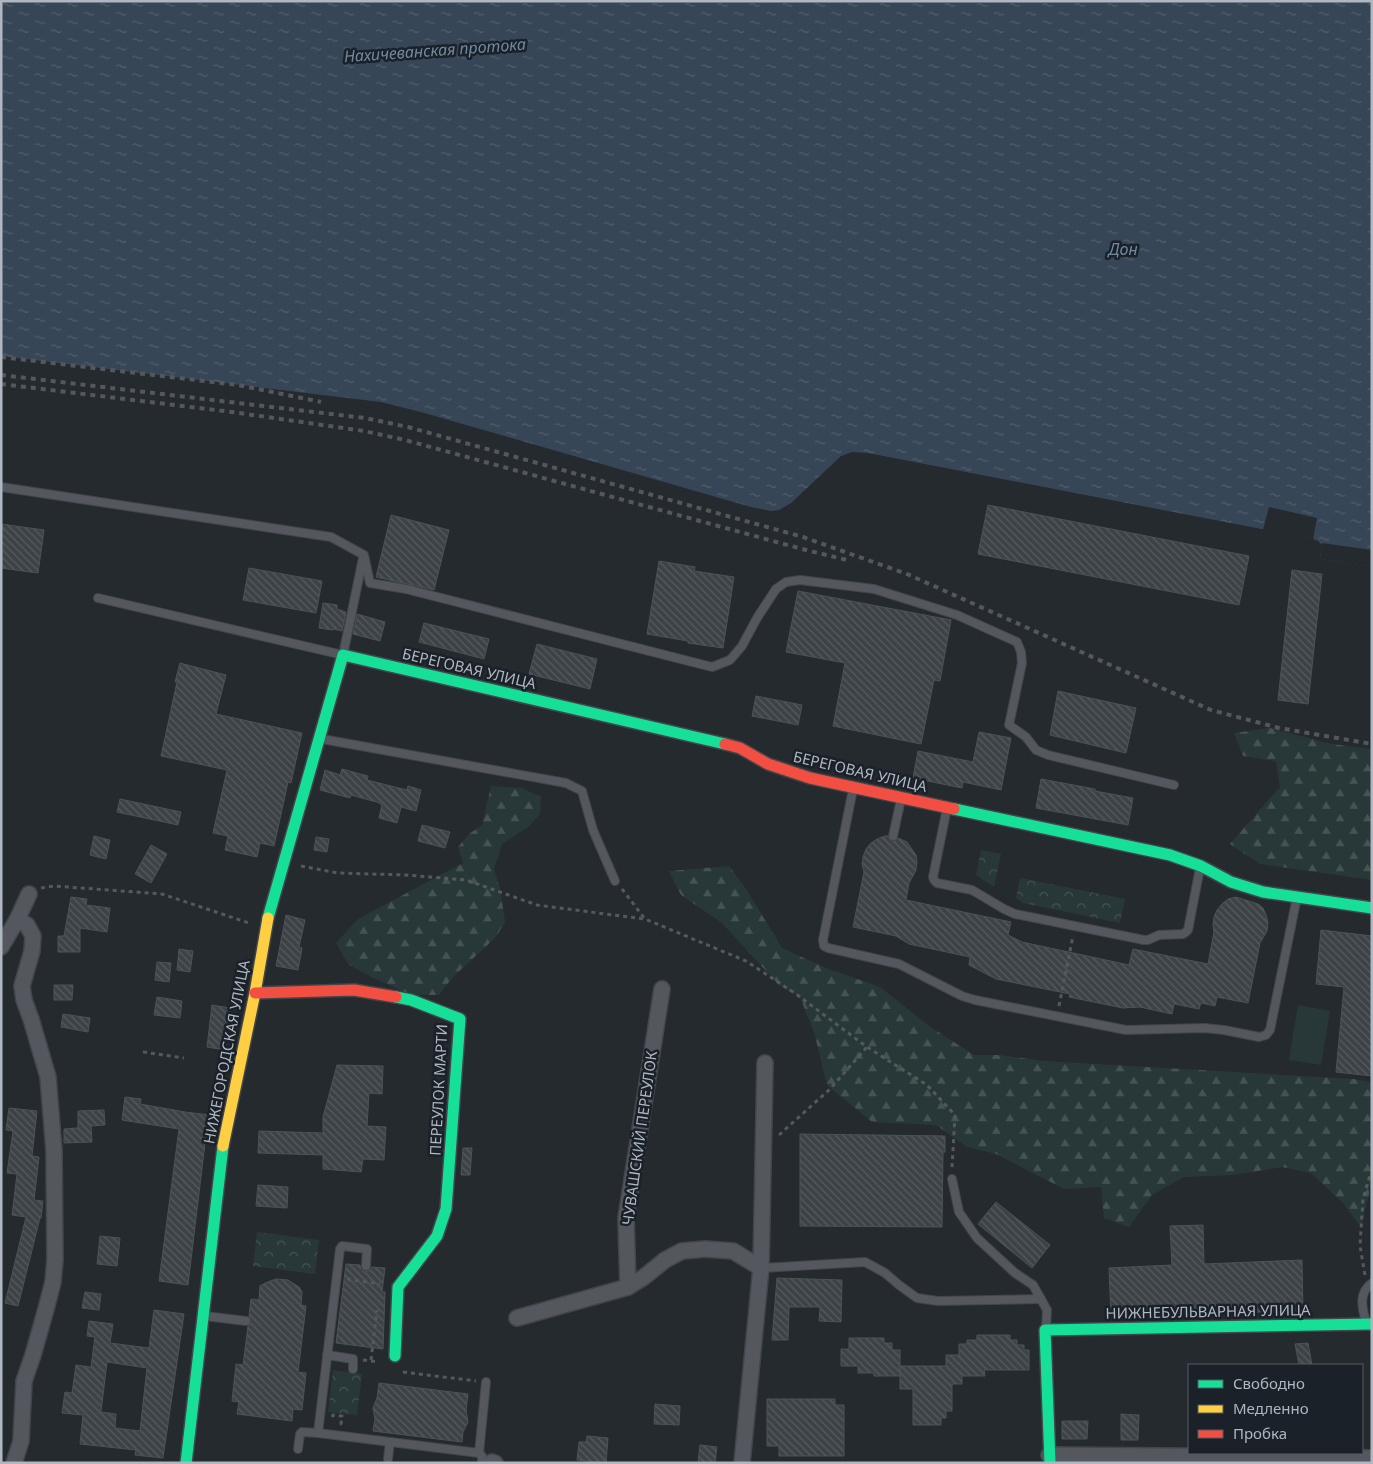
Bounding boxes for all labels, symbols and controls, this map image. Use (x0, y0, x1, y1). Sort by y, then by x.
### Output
water label: Нахичеванская протока (343, 33, 527, 67)
water label: Дон (1106, 238, 1138, 260)
street label: БЕРЕГОВАЯ УЛИЦА (400, 643, 539, 693)
street label: БЕРЕГОВАЯ УЛИЦА (791, 746, 930, 796)
street label: НИЖЕГОРОДСКАЯ УЛИЦА (198, 958, 254, 1145)
street label: ПЕРЕУЛОК МАРТИ (425, 1024, 451, 1156)
street label: ЧУВАШСКИЙ ПЕРЕУЛОК (617, 1049, 661, 1226)
street label: НИЖНЕБУЛЬВАРНАЯ УЛИЦА (1105, 1299, 1311, 1323)
legend (1188, 1364, 1363, 1454)
text: Свободно (1233, 1373, 1305, 1393)
text: Медленно (1233, 1398, 1309, 1418)
text: Пробка (1233, 1423, 1287, 1443)

